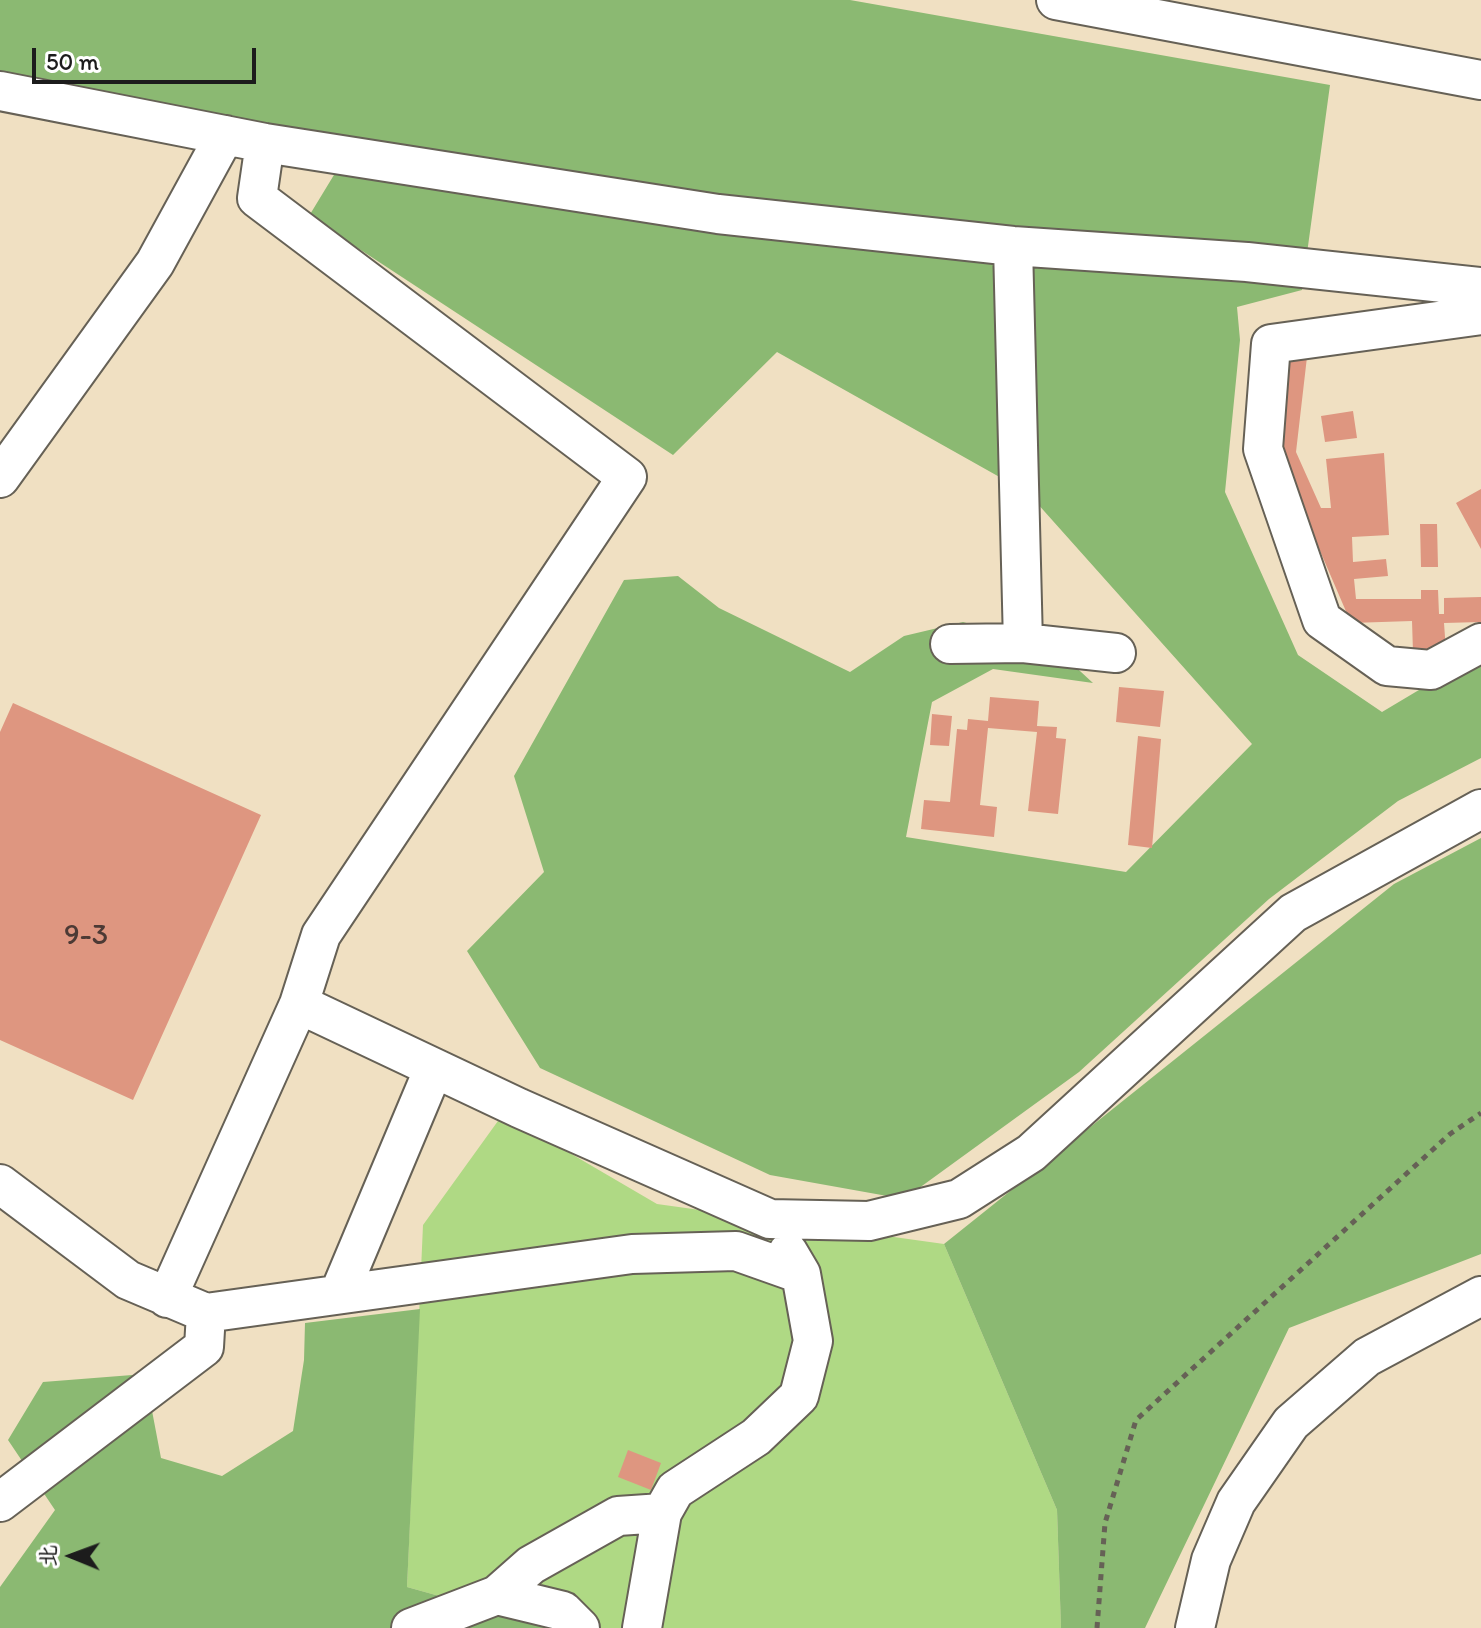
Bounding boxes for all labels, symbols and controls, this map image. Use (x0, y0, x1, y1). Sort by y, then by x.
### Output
scale bar (36, 32, 260, 82)
text: 50 m (46, 47, 99, 76)
house number: 9-3 (64, 918, 108, 954)
north arrow (32, 1516, 112, 1596)
text: 北 (34, 1544, 61, 1567)

